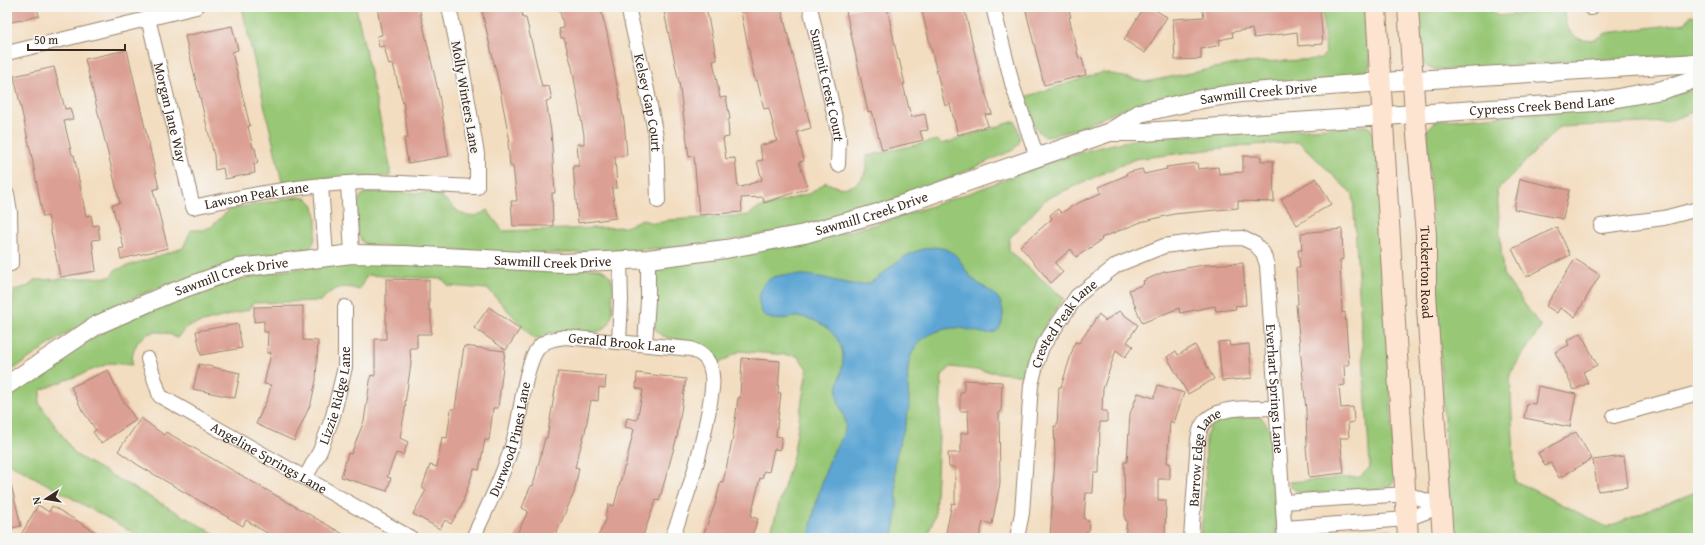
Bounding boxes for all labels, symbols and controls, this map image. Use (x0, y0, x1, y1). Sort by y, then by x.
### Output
scale bar (28, 26, 125, 52)
street label: Summit Crest Court (805, 26, 849, 142)
text: 50 m (34, 31, 58, 48)
street label: Molly Winters Lane (446, 39, 486, 155)
street label: Kelsey Gap Court (629, 52, 666, 152)
street label: Morgan Jane Way (149, 60, 192, 165)
street label: Sawmill Creek Drive (1198, 77, 1318, 109)
street label: Cypress Creek Bend Lane (1469, 89, 1617, 120)
street label: Lawson Peak Lane (203, 176, 310, 214)
street label: Sawmill Creek Drive (813, 186, 931, 240)
street label: Tuckerton Road (1415, 225, 1438, 320)
street label: Sawmill Creek Drive (493, 250, 612, 273)
street label: Sawmill Creek Drive (172, 252, 290, 301)
street label: Crested Peak Lane (1026, 274, 1102, 371)
street label: Everhart Springs Lane (1261, 323, 1289, 455)
street label: Gerald Brook Lane (568, 327, 677, 358)
street label: Lizzie Ridge Lane (313, 346, 355, 447)
street label: Durwood Pines Lane (483, 379, 535, 500)
street label: Barrow Edge Lane (1183, 403, 1224, 507)
street label: Angeline Springs Lane (207, 417, 331, 499)
north arrow (26, 479, 66, 519)
text: N (27, 495, 45, 506)

